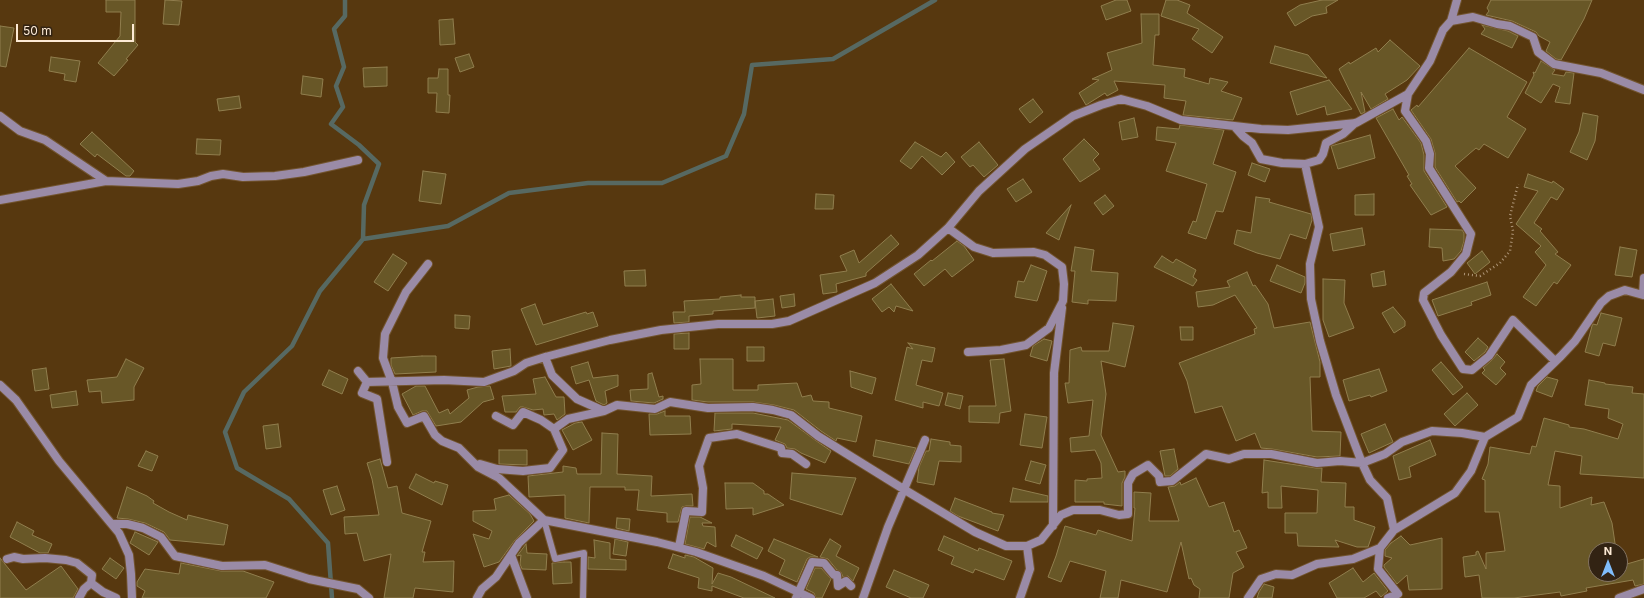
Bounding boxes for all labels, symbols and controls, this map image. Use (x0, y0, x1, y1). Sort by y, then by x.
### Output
scale bar (18, 16, 136, 42)
text: 50 m (23, 23, 52, 38)
north arrow (1588, 542, 1628, 582)
text: N (1604, 544, 1612, 558)

